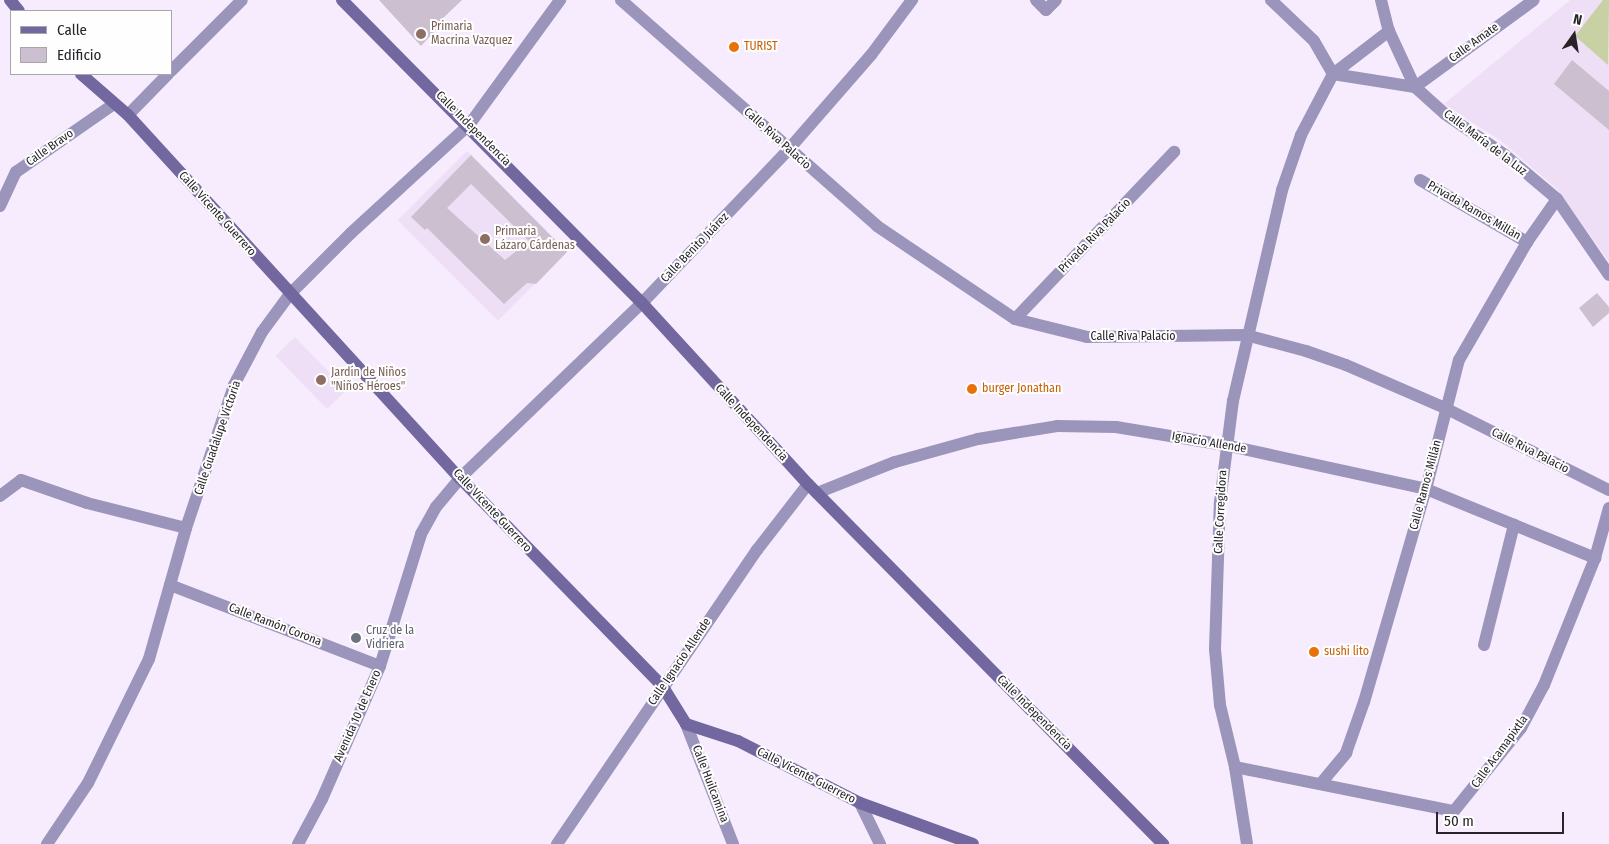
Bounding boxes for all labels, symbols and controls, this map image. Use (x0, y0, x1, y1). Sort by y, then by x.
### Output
legend (10, 10, 172, 75)
north arrow (1549, 10, 1599, 60)
text: N (1571, 11, 1583, 29)
place label: Primaria Macrina Vazquez (431, 20, 512, 48)
street label: Calle Amate (1446, 20, 1502, 66)
text: Calle (57, 21, 87, 39)
marker: Primaria Macrina Vazquez (415, 28, 427, 40)
place label: TURIST (744, 40, 778, 54)
marker: TURIST (728, 41, 740, 53)
text: Edificio (57, 46, 102, 64)
street label: Calle Independencia (433, 89, 513, 169)
street label: Calle Riva Palacio (741, 105, 813, 173)
street label: Calle María de la Luz (1441, 107, 1529, 179)
street label: Calle Bravo (24, 126, 76, 170)
street label: Calle Vicente Guerrero (175, 169, 259, 259)
street label: Privada Ramos Millán (1425, 178, 1523, 244)
street label: Privada Riva Palacio (1056, 196, 1134, 276)
street label: Calle Benito Juárez (658, 210, 732, 286)
place label: Primaria Lázaro Cárdenas (495, 225, 575, 253)
marker: Primaria Lázaro Cárdenas (479, 233, 491, 245)
street label: Calle Riva Palacio (1090, 330, 1176, 344)
place label: Jardín de Niños "Niños Héroes" (331, 366, 406, 394)
marker: Jardín de Niños "Niños Héroes" (315, 374, 327, 386)
street label: Calle Guadalupe Victoria (192, 379, 244, 497)
street label: Calle Independencia (712, 382, 790, 464)
place label: burger Jonathan (982, 382, 1061, 396)
marker: burger Jonathan (966, 383, 978, 395)
street label: Calle Riva Palacio (1489, 425, 1571, 477)
street label: Ignacio Allende (1171, 429, 1247, 457)
street label: Calle Ramos Millán (1407, 438, 1445, 532)
street label: Calle Vicente Guerrero (450, 466, 534, 556)
street label: Calle Corregidora (1212, 470, 1230, 554)
street label: Calle Ramón Corona (227, 601, 323, 649)
street label: Calle Ignacio Allende (645, 616, 715, 708)
place label: Cruz de la Vidriera (366, 624, 414, 652)
marker: Cruz de la Vidriera (350, 632, 362, 644)
place label: sushi lito (1324, 645, 1369, 659)
marker: sushi lito (1308, 646, 1320, 658)
street label: Avenida 10 de Enero (331, 668, 385, 764)
street label: Calle Independencia (994, 673, 1074, 753)
street label: Calle Acamapixtla (1469, 713, 1531, 791)
street label: Calle Huilcamina (689, 743, 731, 825)
street label: Calle Vicente Guerrero (754, 745, 858, 807)
scale bar (1439, 802, 1566, 834)
text: 50 m (1444, 812, 1474, 830)

